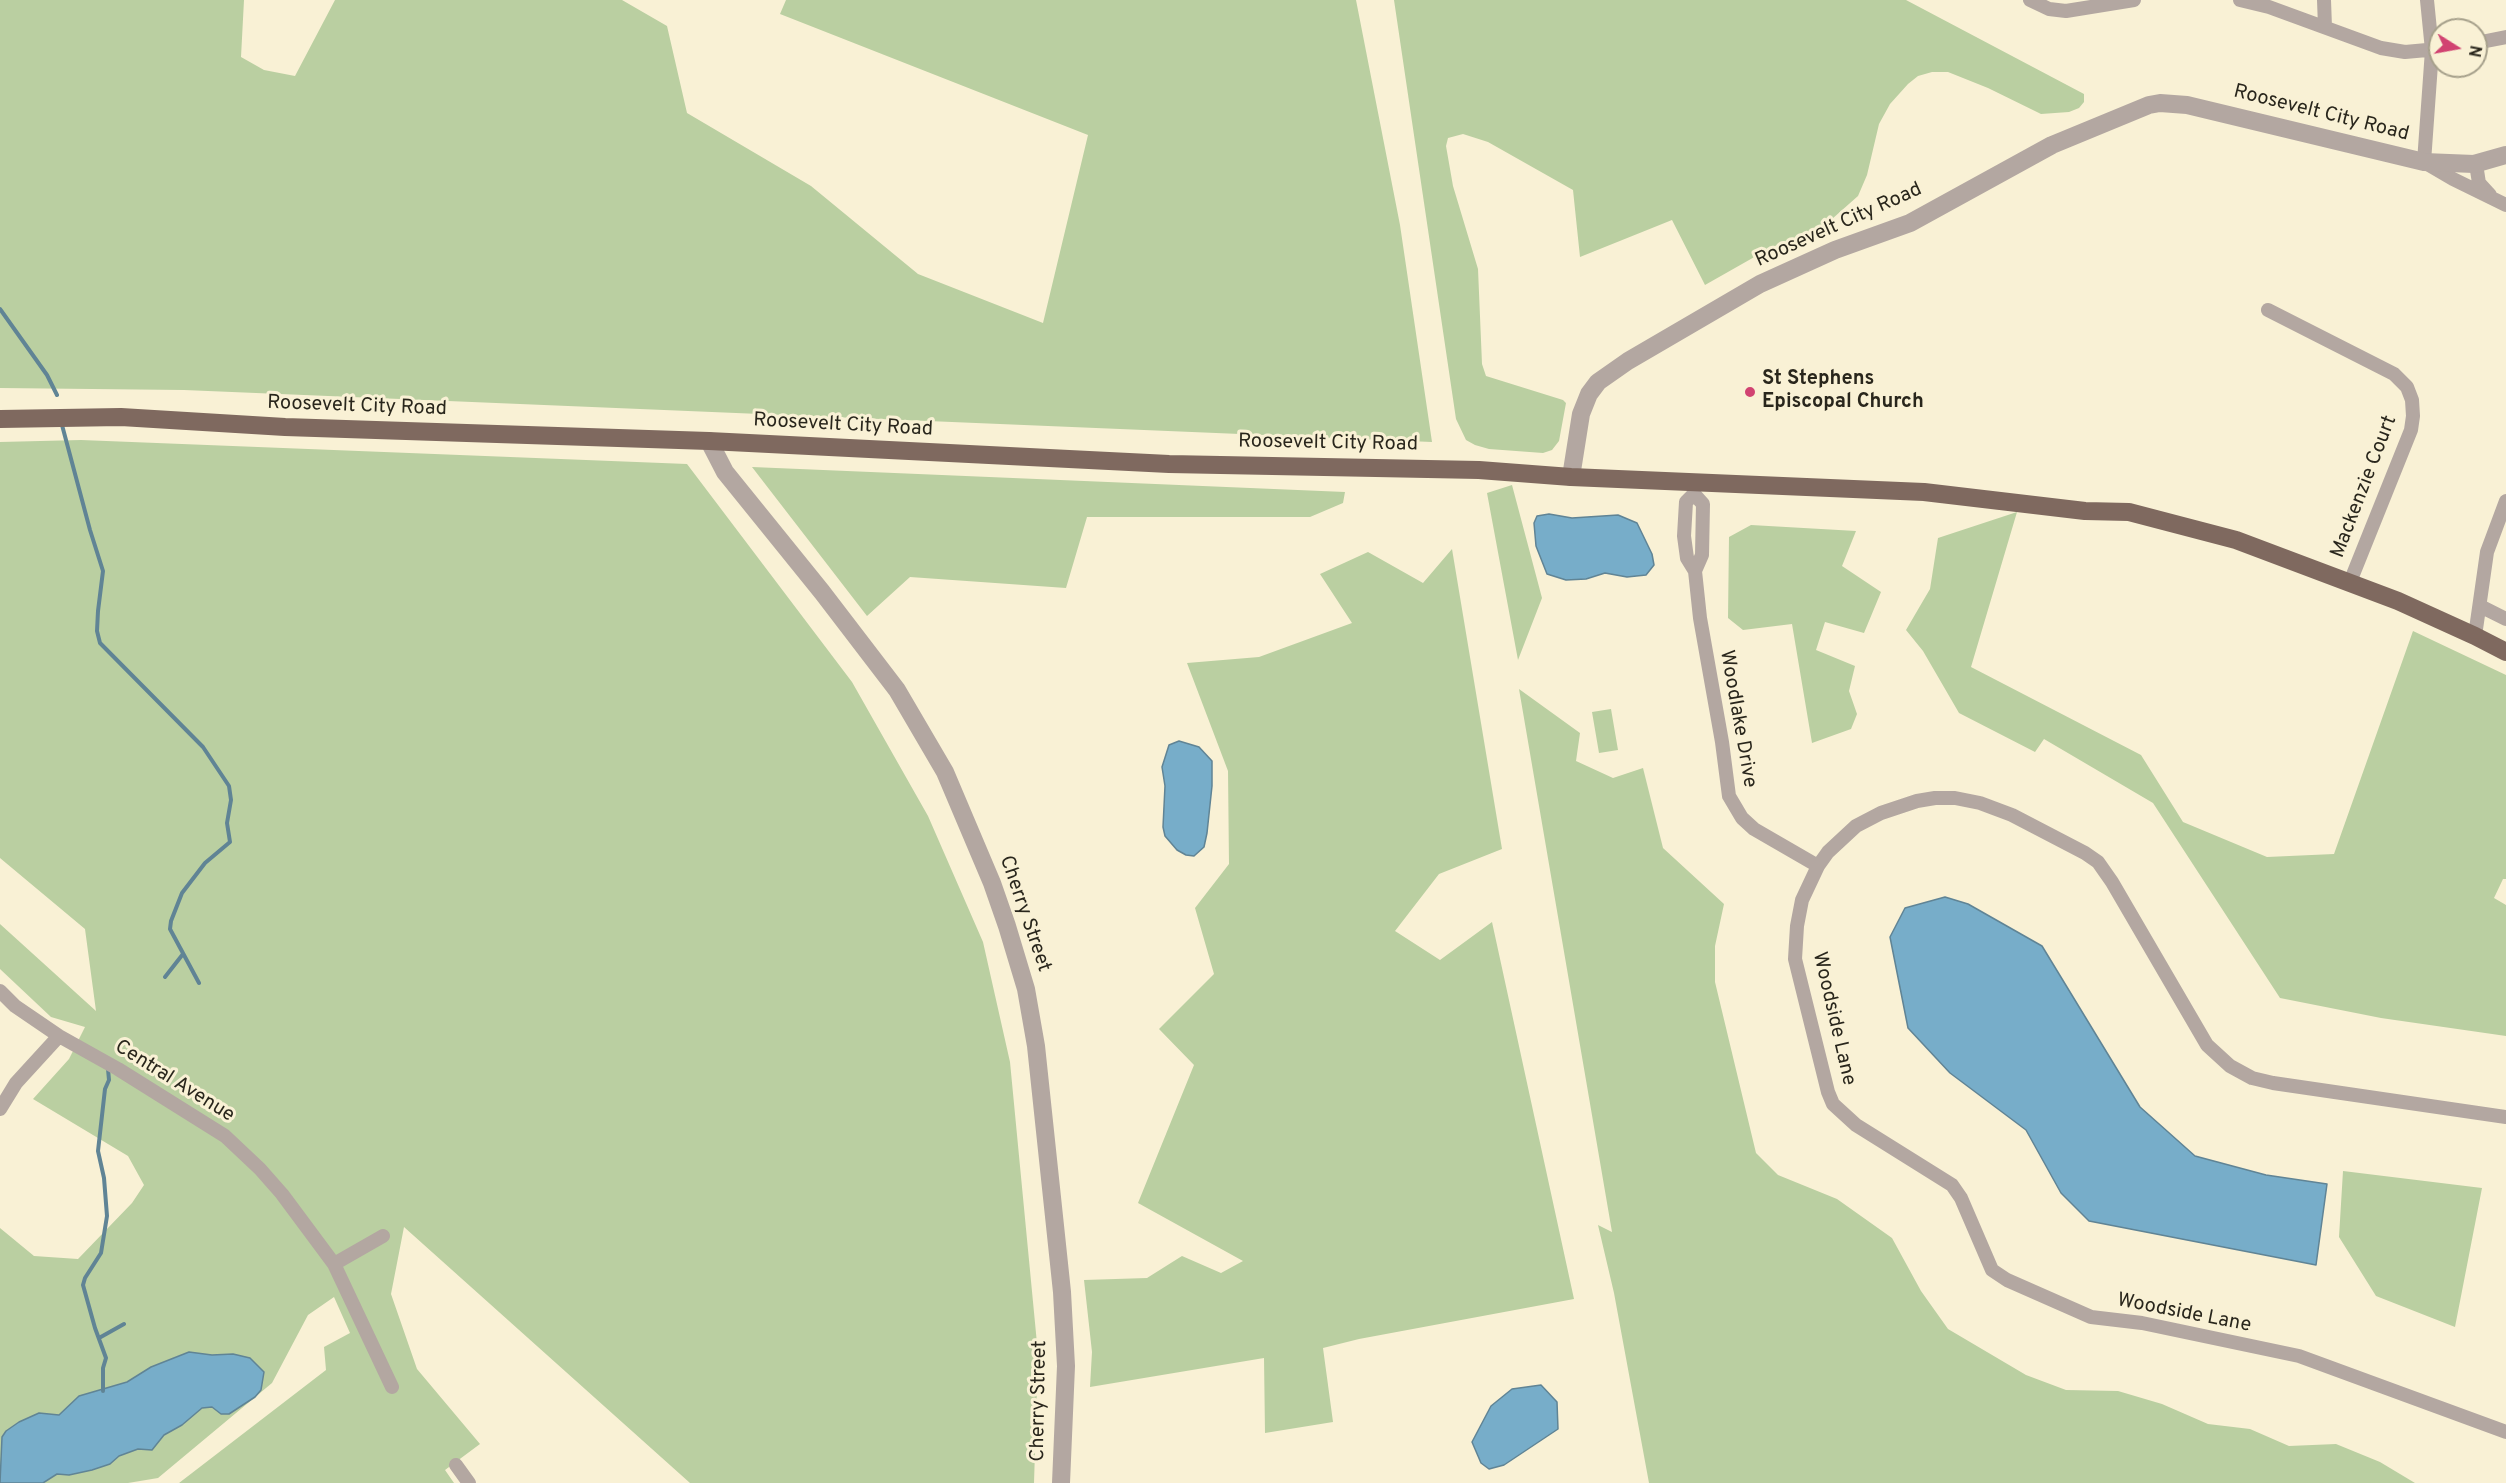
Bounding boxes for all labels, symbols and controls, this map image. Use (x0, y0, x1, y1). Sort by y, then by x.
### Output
north arrow (2428, 18, 2488, 78)
text: N (2463, 44, 2485, 59)
street label: Roosevelt City Road (2231, 81, 2411, 147)
street label: Roosevelt City Road (1752, 178, 1926, 274)
place label: St Stephens Episcopal Church (1762, 368, 1924, 415)
marker: St Stephens Episcopal Church (1743, 385, 1757, 399)
street label: Roosevelt City Road (267, 392, 447, 422)
street label: Roosevelt City Road (753, 409, 933, 443)
street label: Mackenzie Court (2327, 412, 2403, 562)
street label: Roosevelt City Road (1238, 430, 1418, 458)
street label: Woodlake Drive (1713, 648, 1761, 790)
street label: Cherry Street (993, 853, 1055, 975)
street label: Woodside Lane (1806, 950, 1860, 1088)
street label: Central Avenue (110, 1036, 238, 1128)
street label: Woodside Lane (2115, 1289, 2253, 1339)
street label: Cherry Street (1027, 1340, 1053, 1462)

